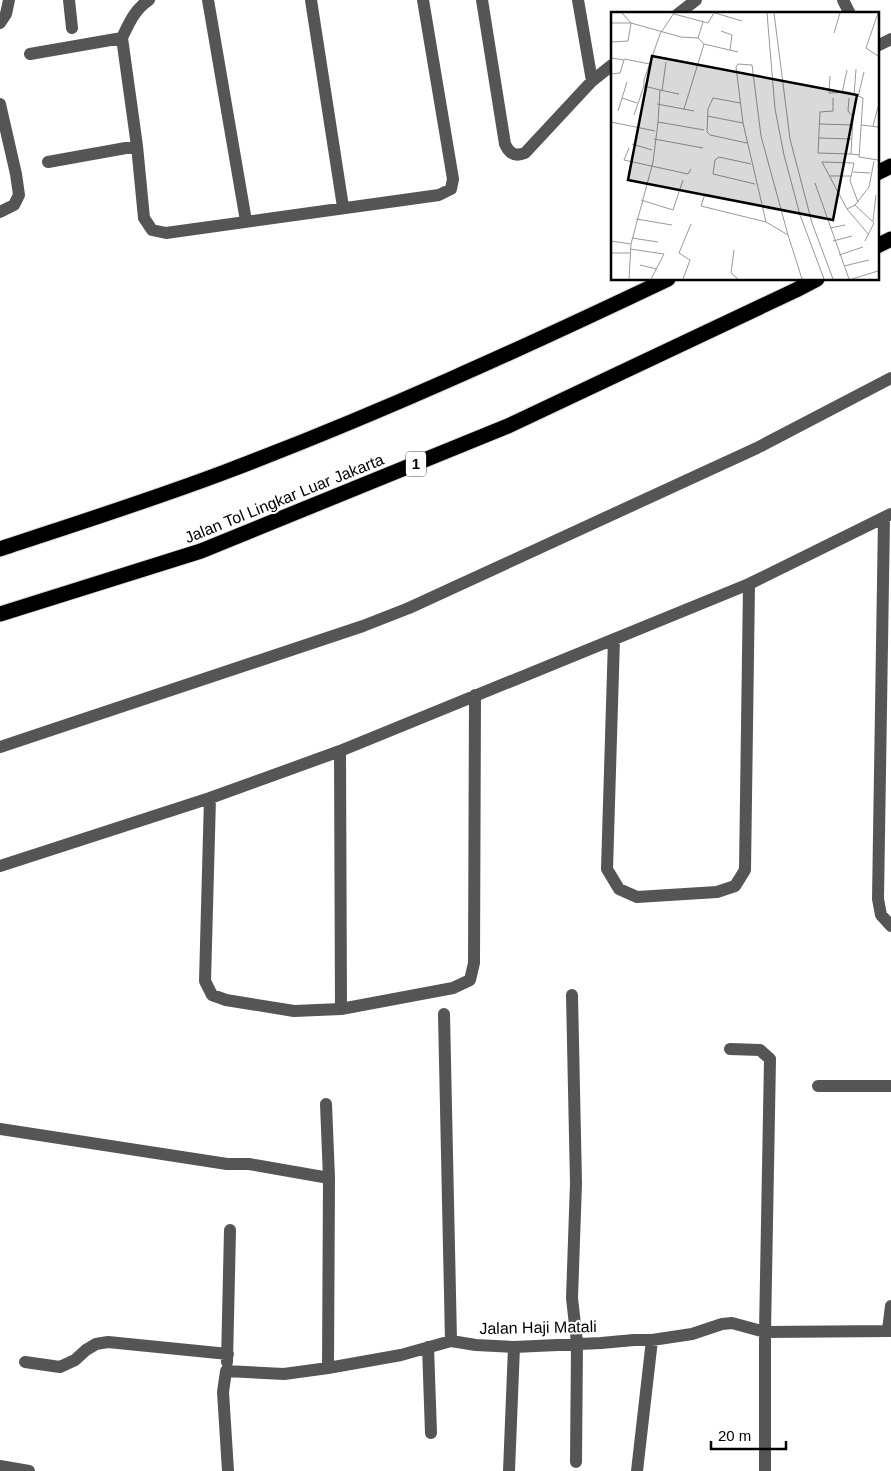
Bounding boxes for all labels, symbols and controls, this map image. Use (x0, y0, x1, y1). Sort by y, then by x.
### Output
inset map (611, 12, 878, 280)
street label: Jalan Tol Lingkar Luar Jakarta (182, 451, 386, 546)
road number: 1 (406, 452, 426, 476)
street label: Jalan Haji Matali (479, 1318, 597, 1337)
scale bar (711, 1418, 786, 1450)
text: 20 m (718, 1427, 751, 1444)

